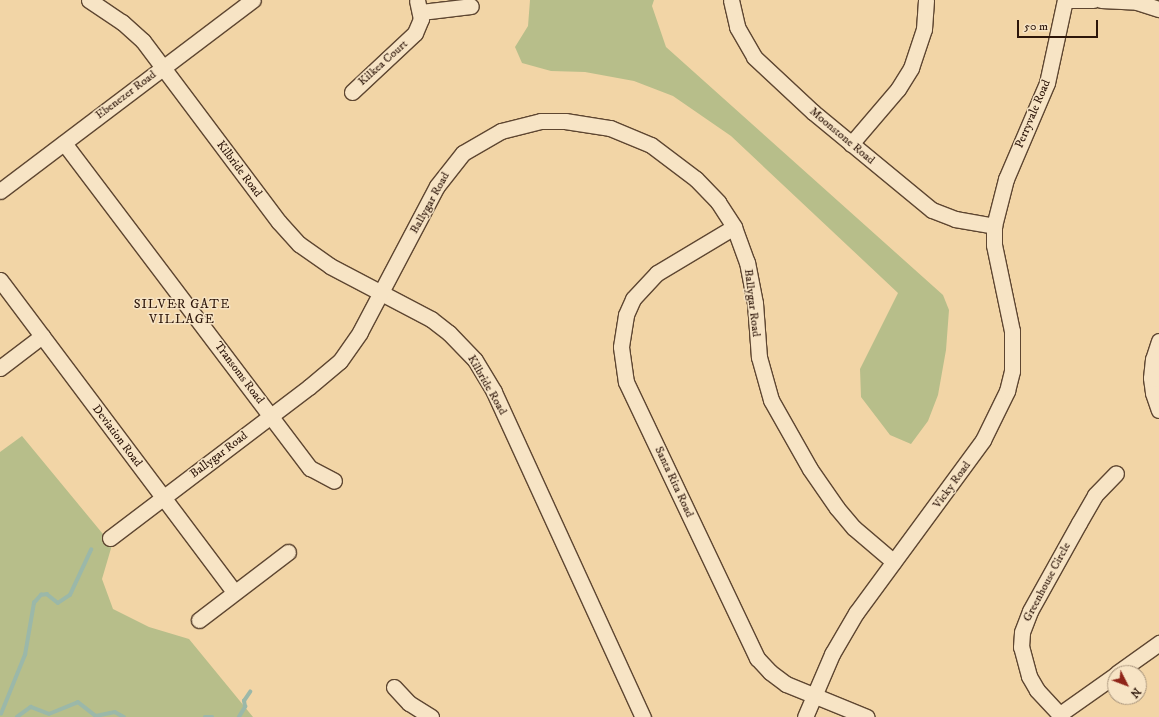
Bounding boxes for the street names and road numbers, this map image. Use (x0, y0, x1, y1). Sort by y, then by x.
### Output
street label: Kilkea Court (355, 37, 411, 89)
street label: Ebenezer Road (93, 67, 159, 123)
street label: Perryvale Road (1012, 78, 1054, 150)
street label: Moonstone Road (806, 104, 878, 168)
street label: Kilbride Road (213, 138, 265, 200)
street label: Ballygar Road (407, 170, 453, 236)
street label: Ballygar Road (741, 268, 763, 338)
street label: Transoms Road (211, 339, 267, 407)
street label: Kilbride Road (464, 353, 510, 417)
street label: Deviation Road (89, 402, 145, 470)
street label: Ballygar Road (187, 429, 251, 481)
street label: Santa Rita Road (651, 444, 697, 520)
street label: Vicky Road (930, 459, 974, 511)
street label: Greenhouse Circle (1020, 540, 1074, 624)

